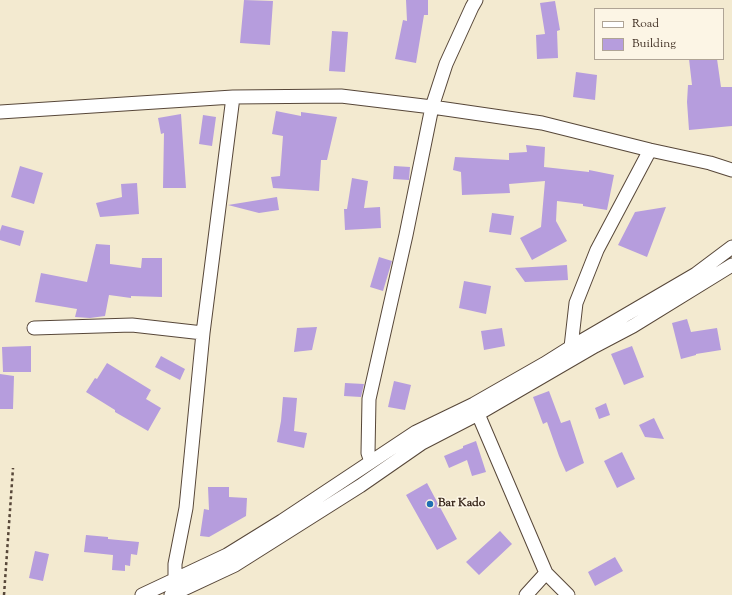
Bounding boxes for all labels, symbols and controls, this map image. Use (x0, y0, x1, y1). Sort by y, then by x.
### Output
legend (594, 8, 724, 60)
text: Road (632, 15, 659, 33)
text: Building (632, 35, 676, 53)
place label: Bar Kado (438, 497, 485, 511)
marker: Bar Kado (425, 499, 435, 509)

